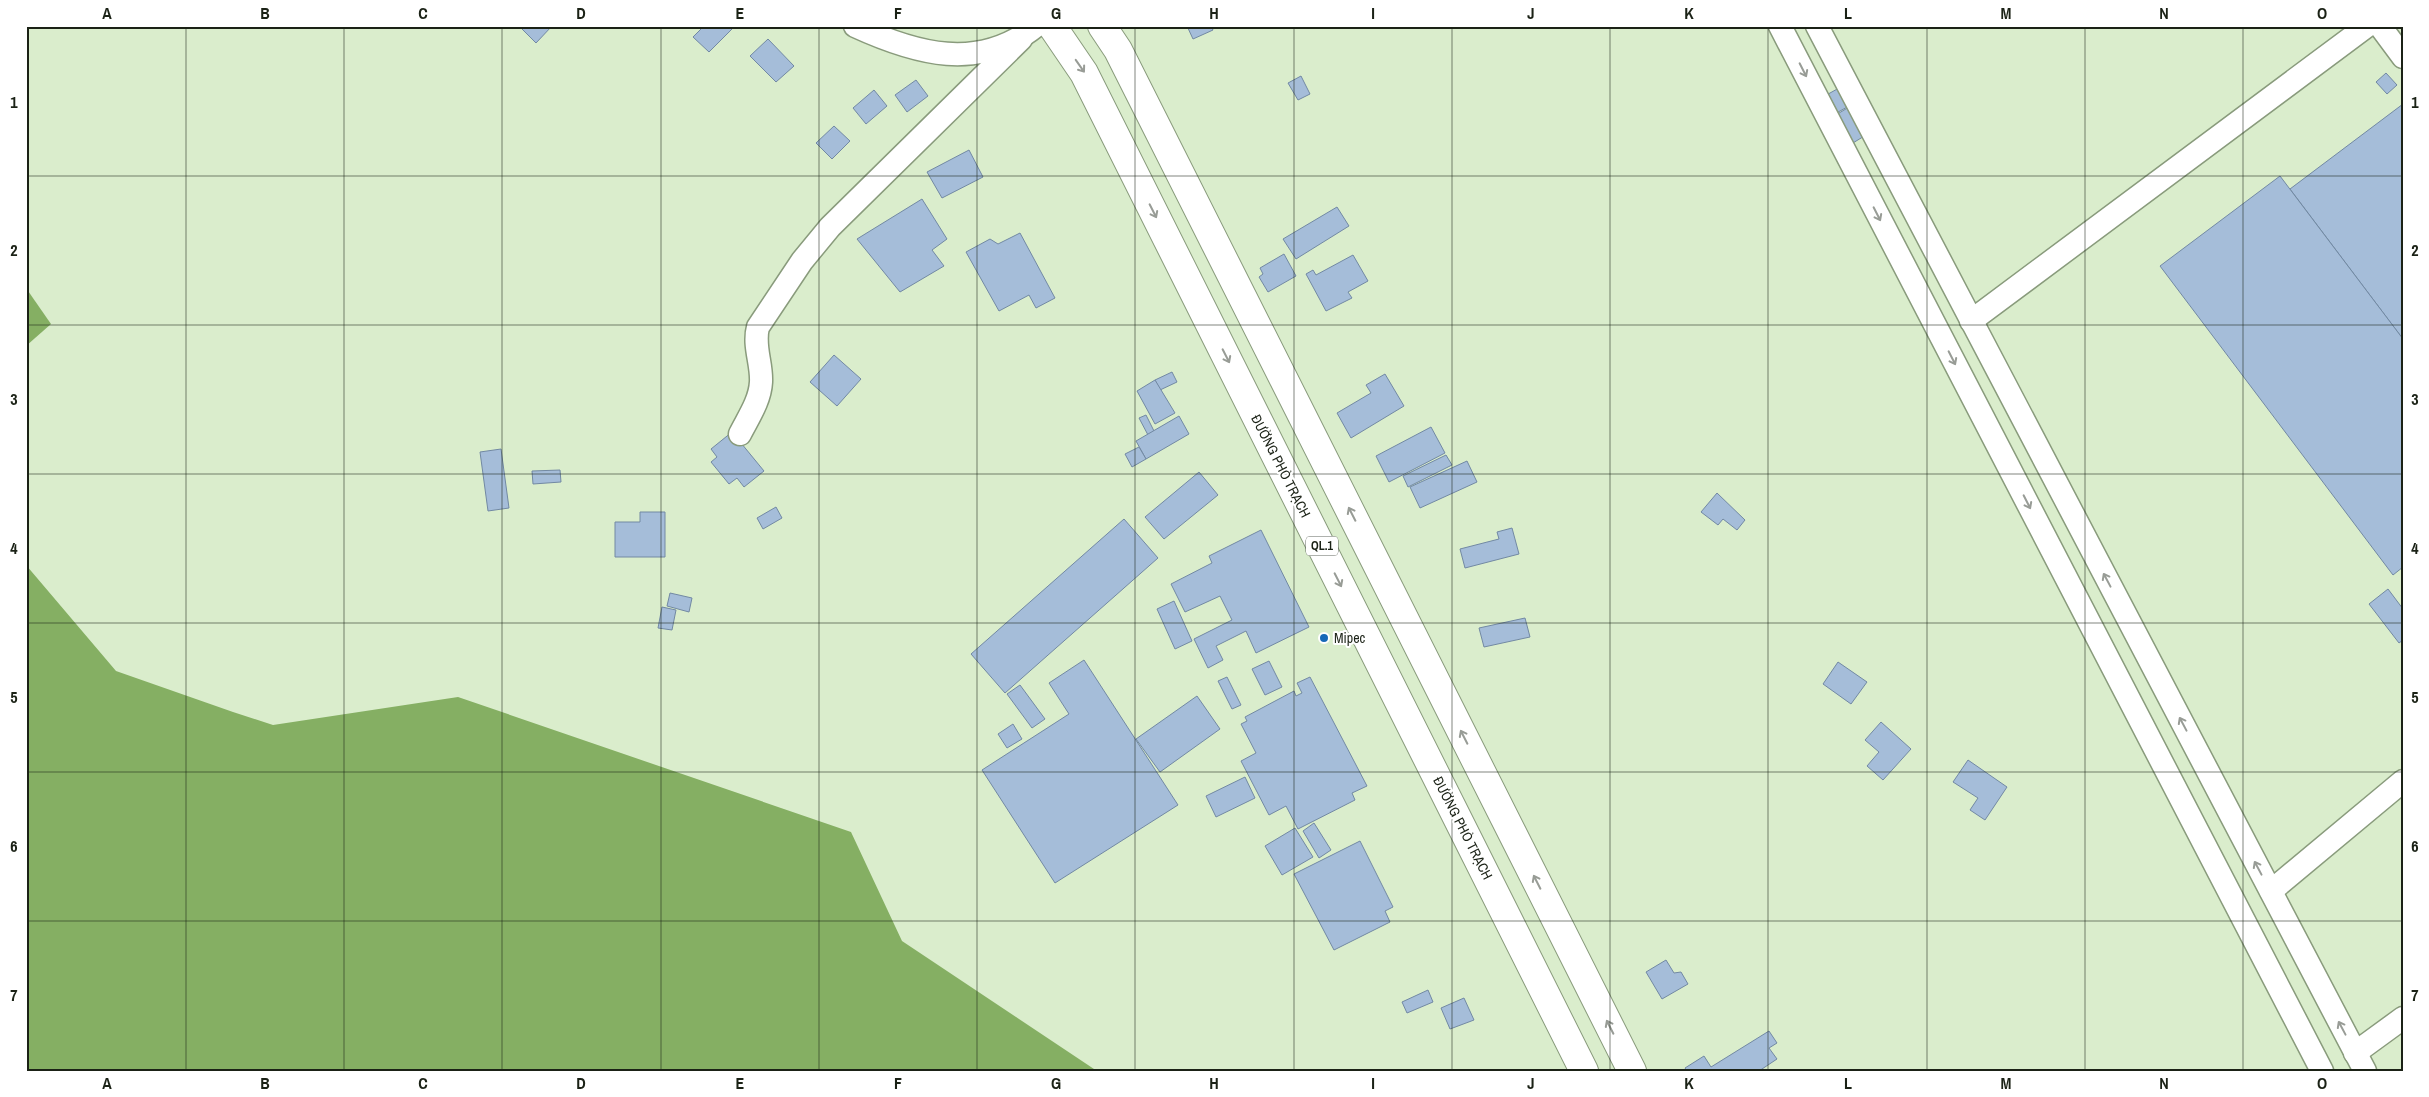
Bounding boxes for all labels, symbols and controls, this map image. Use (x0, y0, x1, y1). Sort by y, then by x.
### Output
text: A (102, 2, 112, 24)
text: B (260, 2, 270, 24)
text: C (418, 2, 428, 24)
text: D (576, 2, 586, 24)
text: E (736, 2, 745, 24)
text: F (894, 2, 902, 24)
text: G (1051, 2, 1061, 24)
text: H (1209, 2, 1219, 24)
text: I (1371, 2, 1375, 24)
text: J (1527, 2, 1535, 24)
text: K (1684, 2, 1694, 24)
text: L (1844, 2, 1852, 24)
text: M (2001, 2, 2012, 24)
text: N (2159, 2, 2169, 24)
text: O (2317, 2, 2327, 24)
one-way arrow (1074, 59, 1085, 73)
one-way arrow (1798, 62, 1808, 77)
text: 1 (10, 91, 18, 113)
text: 1 (2411, 91, 2419, 113)
one-way arrow (1149, 203, 1158, 218)
one-way arrow (1873, 206, 1882, 221)
text: 2 (10, 239, 18, 261)
text: 2 (2411, 239, 2419, 261)
one-way arrow (1222, 348, 1231, 363)
one-way arrow (1948, 350, 1957, 365)
text: 3 (10, 388, 18, 410)
text: 3 (2411, 388, 2419, 410)
street label: ĐƯỜNG PHÒ TRẠCH (1247, 411, 1315, 521)
one-way arrow (2023, 494, 2032, 509)
one-way arrow (1347, 507, 1356, 522)
road number: QL.1 (1306, 536, 1338, 556)
text: 4 (10, 537, 18, 559)
text: 4 (2411, 537, 2419, 559)
one-way arrow (1334, 572, 1343, 587)
one-way arrow (2102, 573, 2112, 588)
place label: Mipec (1334, 629, 1366, 647)
marker: Mipec (1318, 632, 1330, 644)
text: 5 (10, 686, 18, 708)
text: 5 (2411, 686, 2419, 708)
one-way arrow (2178, 717, 2188, 732)
one-way arrow (1459, 730, 1468, 745)
street label: ĐƯỜNG PHÒ TRẠCH (1429, 773, 1497, 883)
text: 6 (10, 835, 18, 857)
text: 6 (2411, 835, 2419, 857)
one-way arrow (2253, 861, 2262, 876)
one-way arrow (1532, 875, 1541, 890)
text: 7 (10, 984, 18, 1006)
text: 7 (2411, 984, 2419, 1006)
one-way arrow (1605, 1020, 1615, 1035)
one-way arrow (2337, 1020, 2347, 1035)
text: A (102, 1072, 112, 1094)
text: B (260, 1072, 270, 1094)
text: C (418, 1072, 428, 1094)
text: D (576, 1072, 586, 1094)
text: E (736, 1072, 745, 1094)
text: F (894, 1072, 902, 1094)
text: G (1051, 1072, 1061, 1094)
text: H (1209, 1072, 1219, 1094)
text: I (1371, 1072, 1375, 1094)
text: J (1527, 1072, 1535, 1094)
text: K (1684, 1072, 1694, 1094)
text: L (1844, 1072, 1852, 1094)
text: M (2001, 1072, 2012, 1094)
text: N (2159, 1072, 2169, 1094)
text: O (2317, 1072, 2327, 1094)

